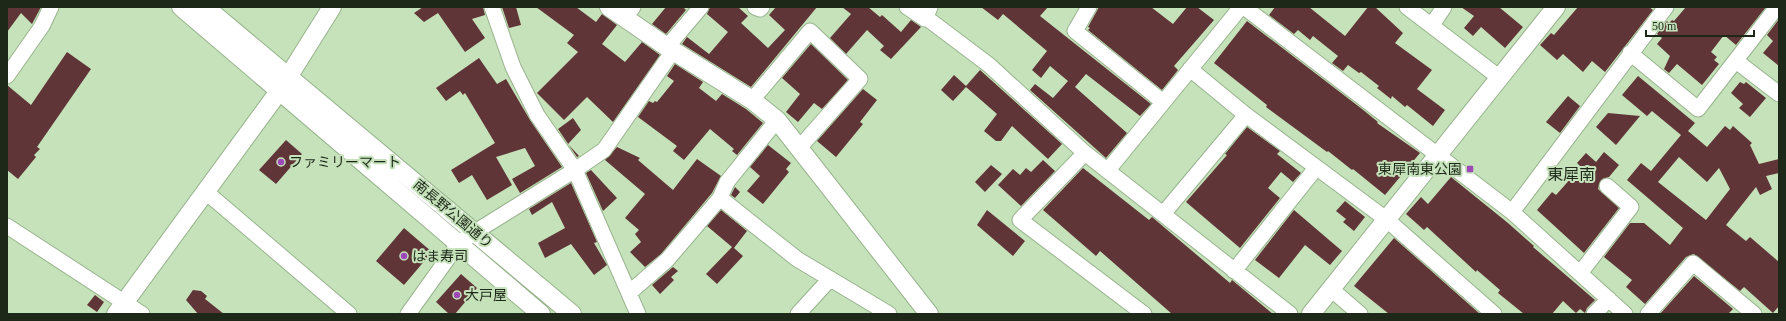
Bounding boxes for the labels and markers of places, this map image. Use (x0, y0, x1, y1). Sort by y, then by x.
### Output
place label: ファミリーマート (289, 155, 401, 170)
marker: ファミリーマート (276, 157, 286, 167)
place label: 東犀南東公園 (1378, 162, 1462, 177)
marker: 東犀南東公園 (1465, 164, 1475, 174)
place label: はま寿司 (412, 249, 468, 264)
marker: はま寿司 (399, 251, 409, 261)
place label: 大戸屋 (465, 288, 507, 303)
marker: 大戸屋 (452, 290, 462, 300)

